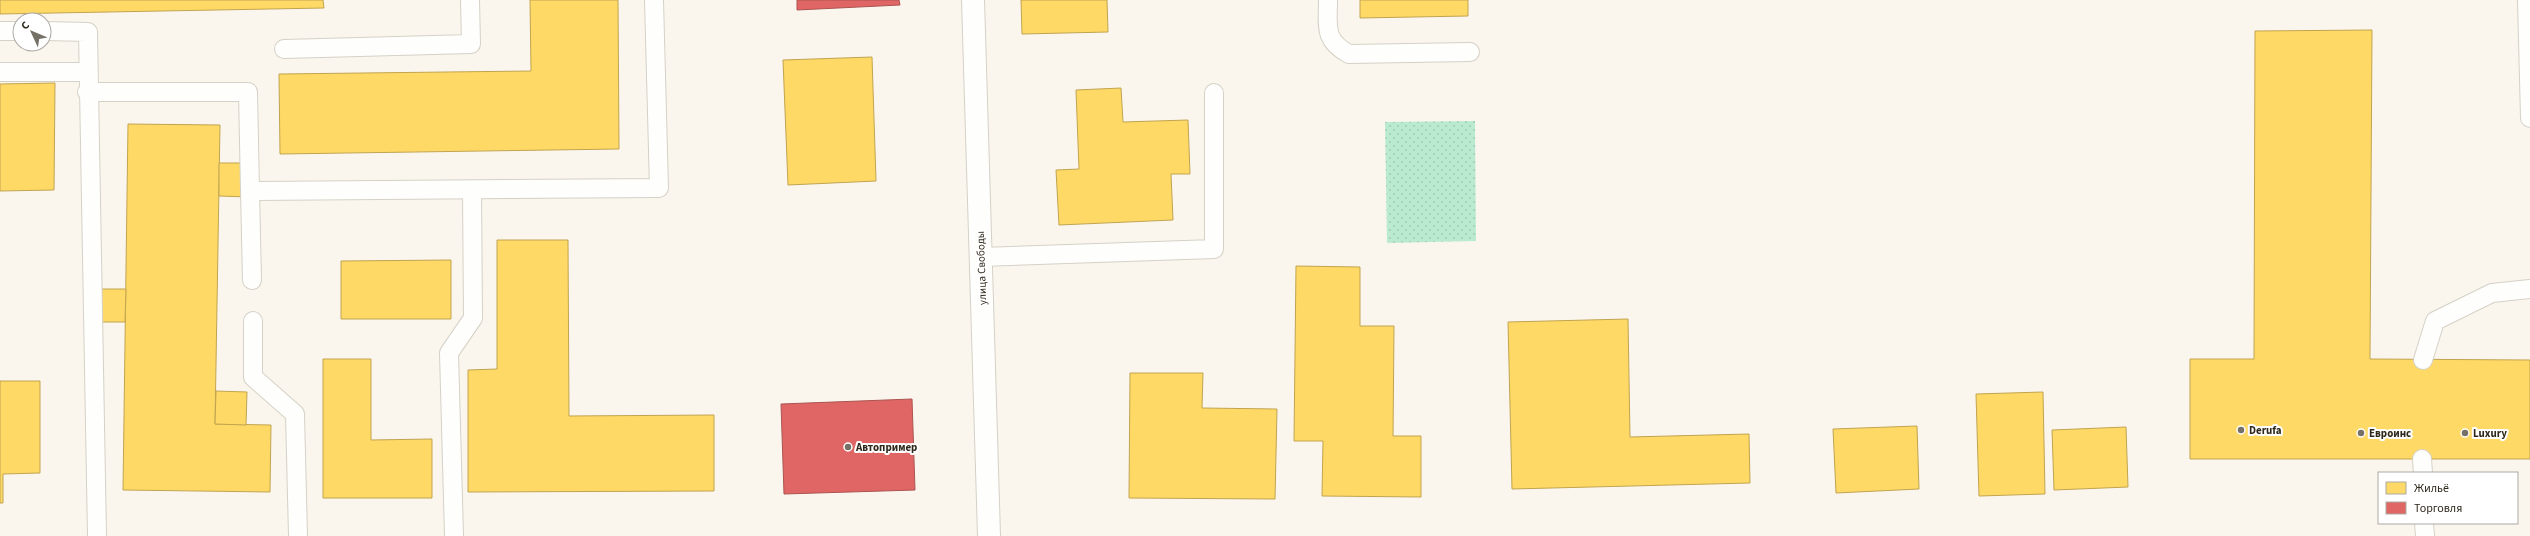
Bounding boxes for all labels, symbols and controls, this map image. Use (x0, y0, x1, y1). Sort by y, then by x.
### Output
north arrow (12, 12, 52, 52)
text: С (18, 17, 33, 33)
street label: улица Свободы (973, 231, 990, 305)
place label: Derufa (2249, 423, 2282, 438)
marker: Derufa (2236, 425, 2246, 435)
place label: Евроинс (2369, 426, 2411, 441)
place label: Luxury (2473, 426, 2507, 441)
marker: Евроинс (2356, 428, 2366, 438)
marker: Luxury (2460, 428, 2470, 438)
place label: Автопример (855, 440, 917, 455)
marker: Автопример (843, 442, 853, 452)
legend (2378, 472, 2518, 524)
text: Жильё (2414, 480, 2449, 497)
text: Торговля (2414, 500, 2462, 517)

